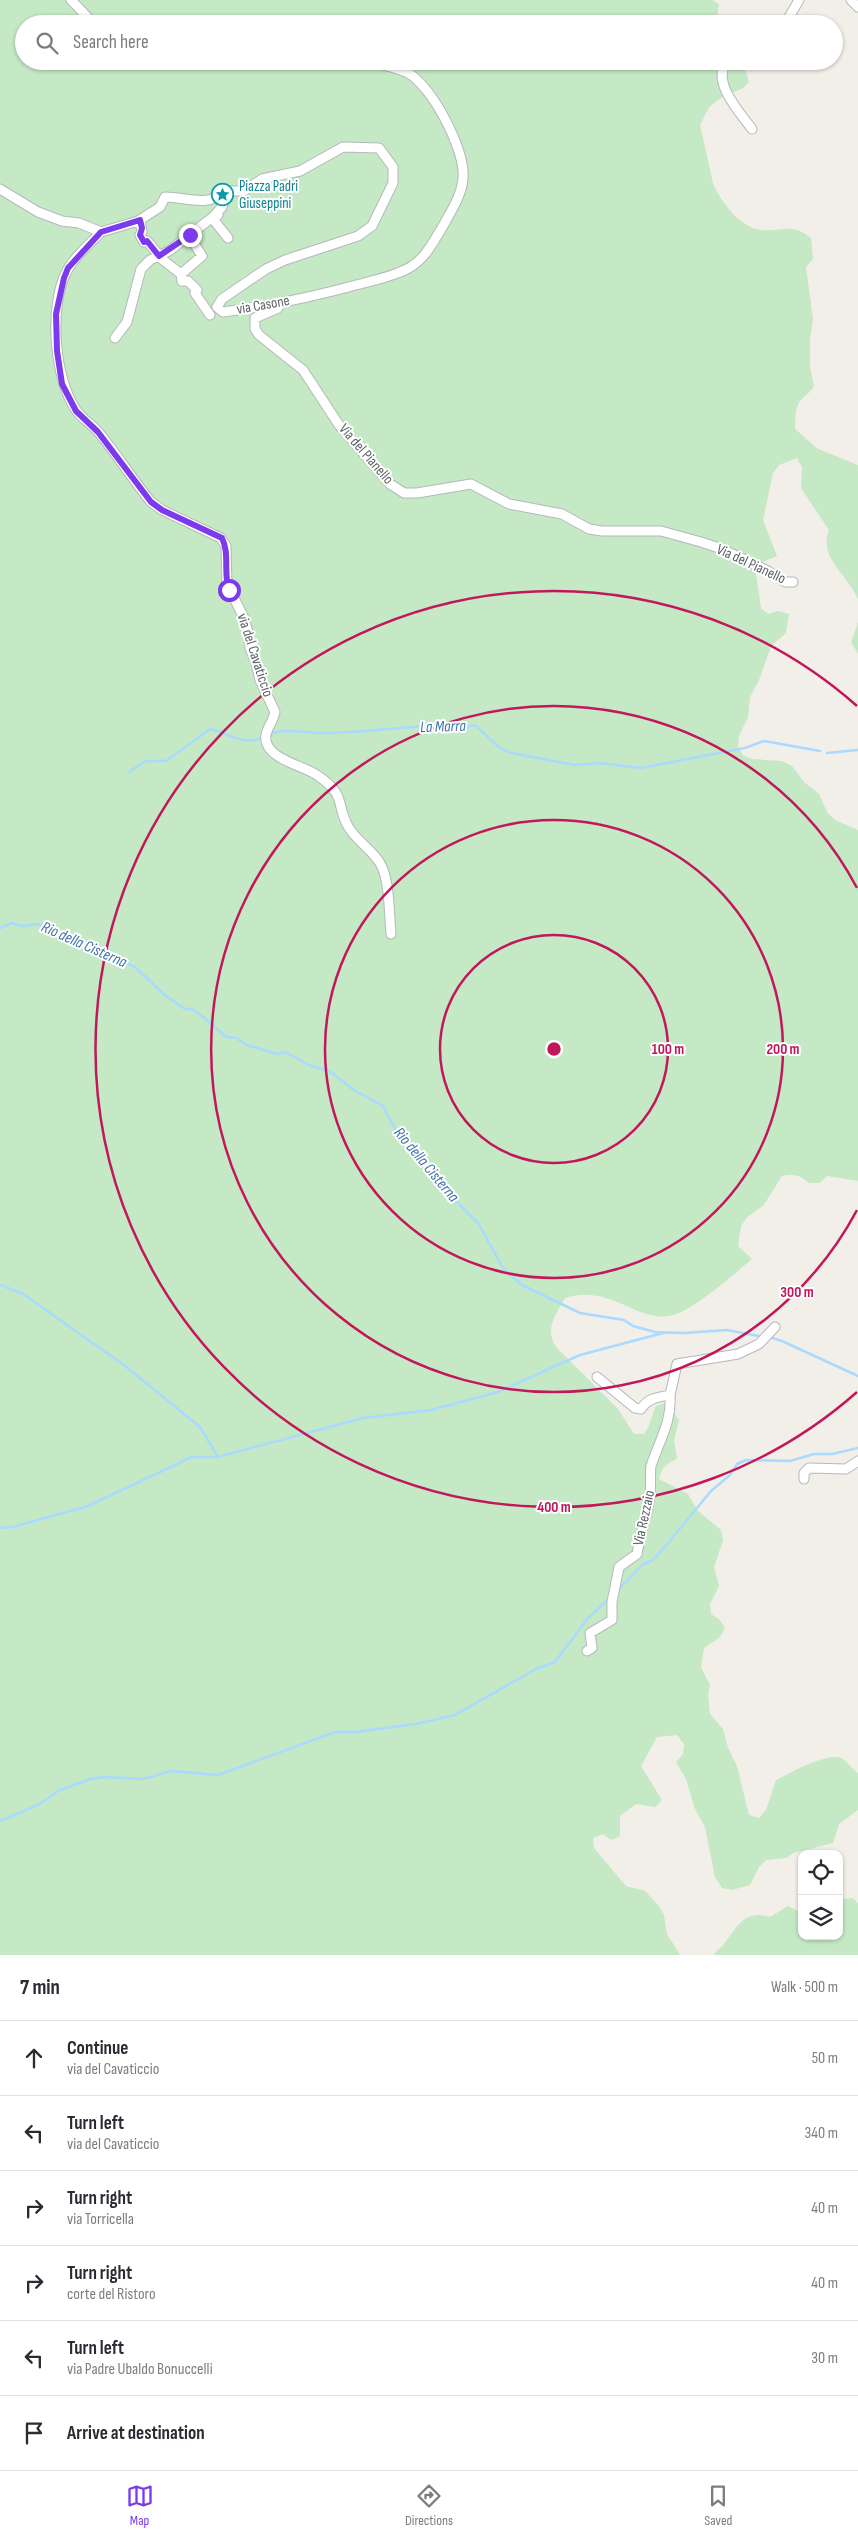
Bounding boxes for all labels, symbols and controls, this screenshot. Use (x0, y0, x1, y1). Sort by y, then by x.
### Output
search box (15, 15, 843, 70)
icon: search (33, 29, 61, 57)
text: Search here (73, 31, 149, 54)
place label: Piazza Padri Giuseppini (239, 177, 298, 213)
place icon: Piazza Padri Giuseppini (211, 183, 235, 207)
route end (179, 224, 202, 247)
street label: via Casone (235, 291, 291, 319)
street label: Via del Pianello (334, 420, 398, 488)
street label: Via del Pianello (713, 540, 789, 588)
route start (218, 579, 241, 602)
street label: via del Cavaticcio (233, 611, 277, 699)
water label: La Marra (420, 717, 467, 737)
water label: Rio della Cisterna (38, 918, 130, 973)
centre of rings (545, 1040, 563, 1058)
text: 100 m (652, 1040, 684, 1059)
text: 200 m (766, 1040, 800, 1059)
water label: Rio della Cisterna (389, 1124, 463, 1207)
text: 300 m (780, 1283, 814, 1302)
street label: Via Rezzaio (629, 1489, 659, 1547)
text: 400 m (537, 1498, 571, 1517)
map controls (798, 1850, 843, 1940)
button: locate (798, 1850, 843, 1895)
button: layers (798, 1895, 843, 1940)
text: 7 min (20, 1975, 60, 2000)
text: Walk · 500 m (771, 1978, 838, 1997)
text: Continue (67, 2037, 128, 2060)
icon: ahead (20, 2044, 48, 2072)
text: 50 m (812, 2049, 838, 2068)
text: via del Cavaticcio (67, 2060, 159, 2079)
text: Turn left (67, 2112, 124, 2135)
icon: left (20, 2119, 48, 2147)
text: 340 m (805, 2124, 838, 2143)
text: via del Cavaticcio (67, 2135, 159, 2154)
text: Turn right (67, 2187, 132, 2210)
icon: right (20, 2194, 48, 2222)
text: 40 m (811, 2199, 838, 2218)
text: via Torricella (67, 2210, 134, 2229)
text: Turn right (67, 2262, 132, 2285)
icon: right (20, 2269, 48, 2297)
text: 40 m (811, 2274, 838, 2293)
text: corte del Ristoro (67, 2285, 156, 2304)
text: Turn left (67, 2337, 124, 2360)
icon: left (20, 2344, 48, 2372)
text: 30 m (811, 2349, 838, 2368)
text: via Padre Ubaldo Bonuccelli (67, 2360, 213, 2379)
icon: arrive (20, 2419, 48, 2447)
text: Arrive at destination (67, 2422, 205, 2445)
tab: Map (126, 2482, 154, 2529)
tab: Directions (405, 2482, 453, 2529)
tab: Saved (704, 2482, 732, 2529)

